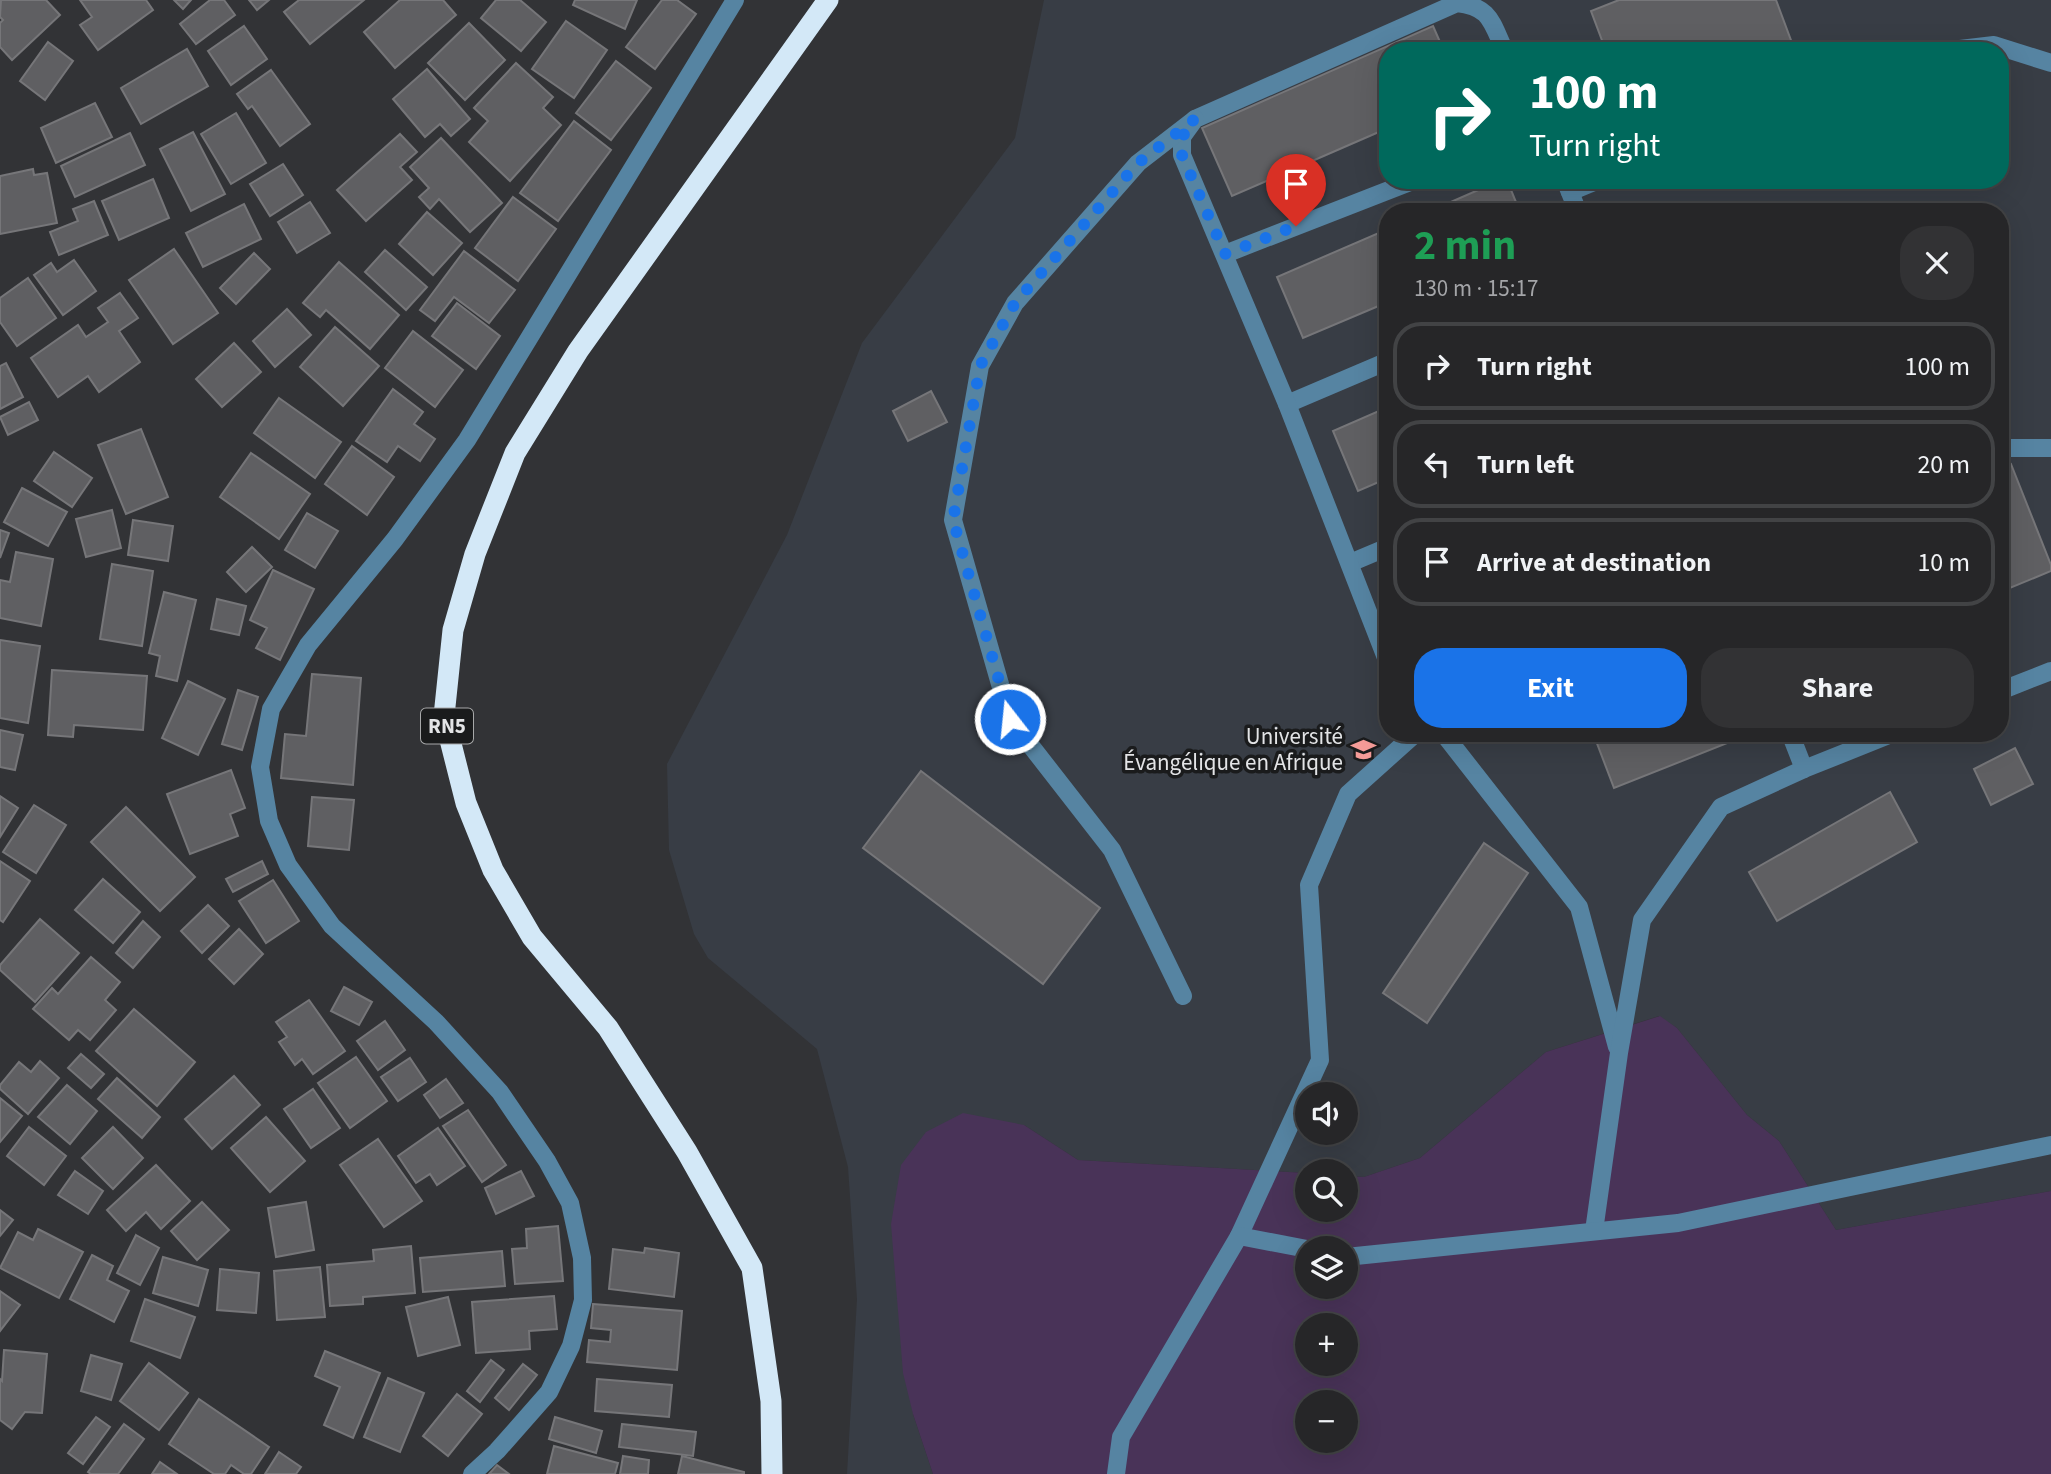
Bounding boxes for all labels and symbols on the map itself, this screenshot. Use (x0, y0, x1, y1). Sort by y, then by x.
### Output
pin (1266, 154, 1326, 226)
position arrow (973, 682, 1047, 756)
road number: RN5 (421, 708, 473, 744)
place label: Université Évangélique en Afrique (1123, 720, 1343, 779)
school or university icon: Université Évangélique en Afrique (1349, 735, 1377, 763)

